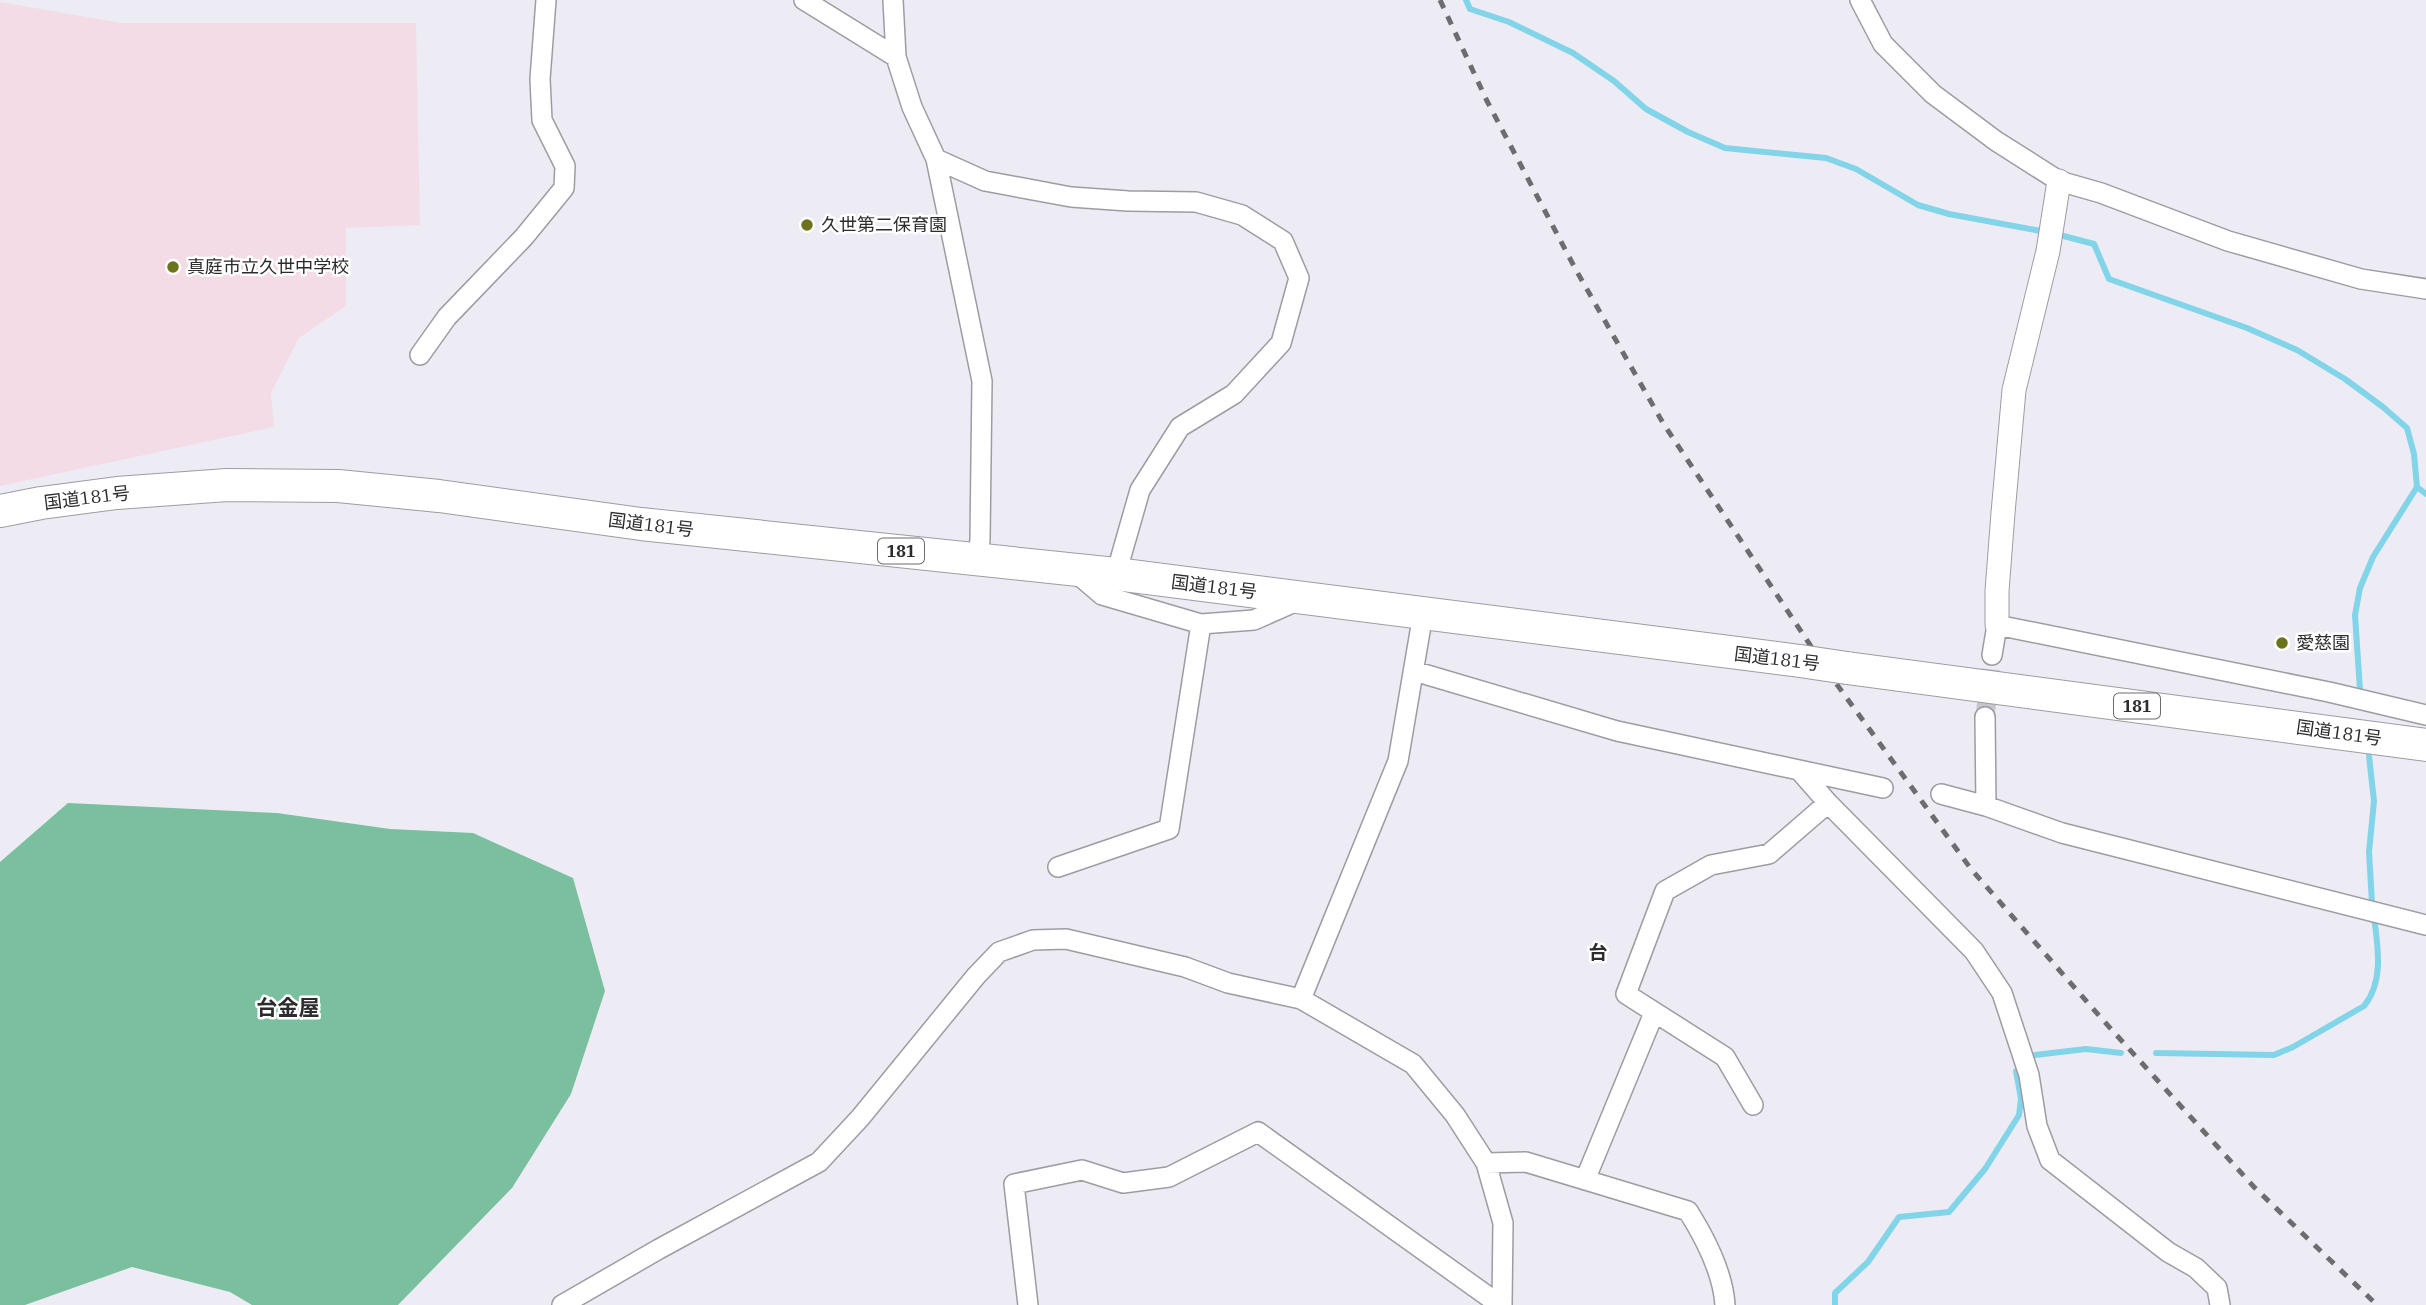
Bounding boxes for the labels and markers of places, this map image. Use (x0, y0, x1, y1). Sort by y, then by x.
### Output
place label: 久世第二保育園 (821, 213, 947, 236)
marker: 久世第二保育園 (799, 217, 815, 233)
place label: 真庭市立久世中学校 (187, 255, 349, 278)
marker: 真庭市立久世中学校 (165, 259, 181, 275)
place label: 愛慈園 (2296, 631, 2350, 654)
marker: 愛慈園 (2274, 635, 2290, 651)

